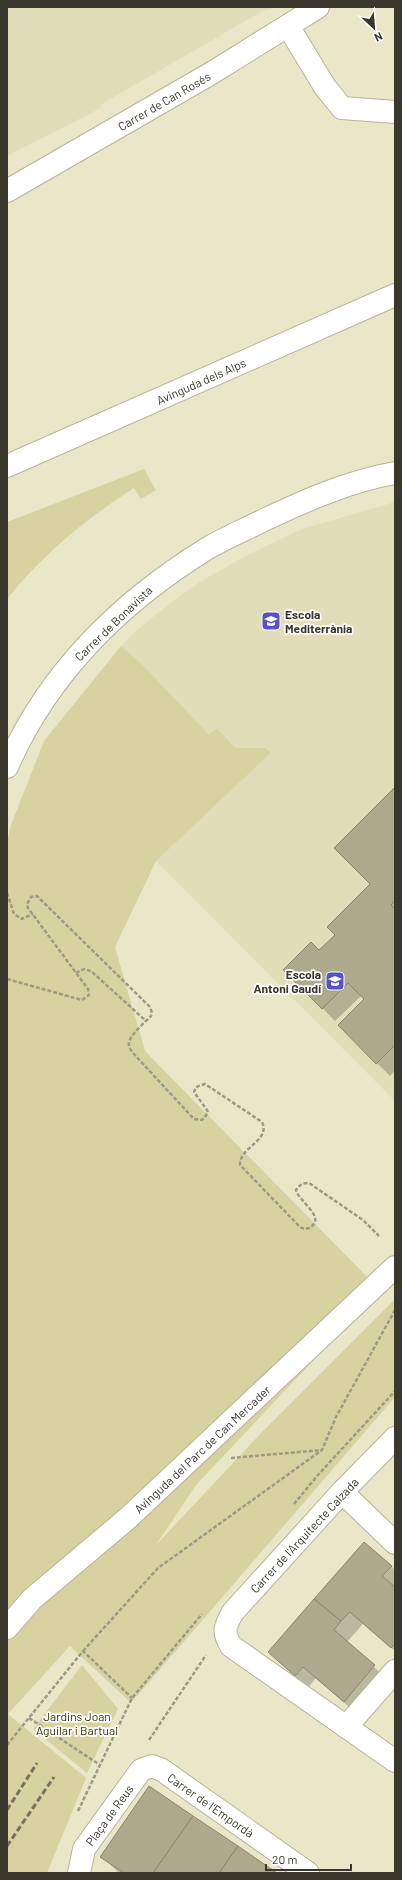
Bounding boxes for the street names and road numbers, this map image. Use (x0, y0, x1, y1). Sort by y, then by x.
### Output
street label: Carrer de Can Rosés (115, 69, 213, 133)
street label: Avinguda dels Alps (154, 355, 248, 407)
street label: Carrer de Bonavista (71, 582, 155, 664)
street label: Avinguda del Parc de Can Mercader (131, 1382, 273, 1516)
street label: Carrer de l'Arquitecte Calzada (247, 1475, 361, 1595)
street label: Carrer de l'Empordà (165, 1770, 257, 1840)
street label: Plaça de Reus (82, 1782, 136, 1848)

